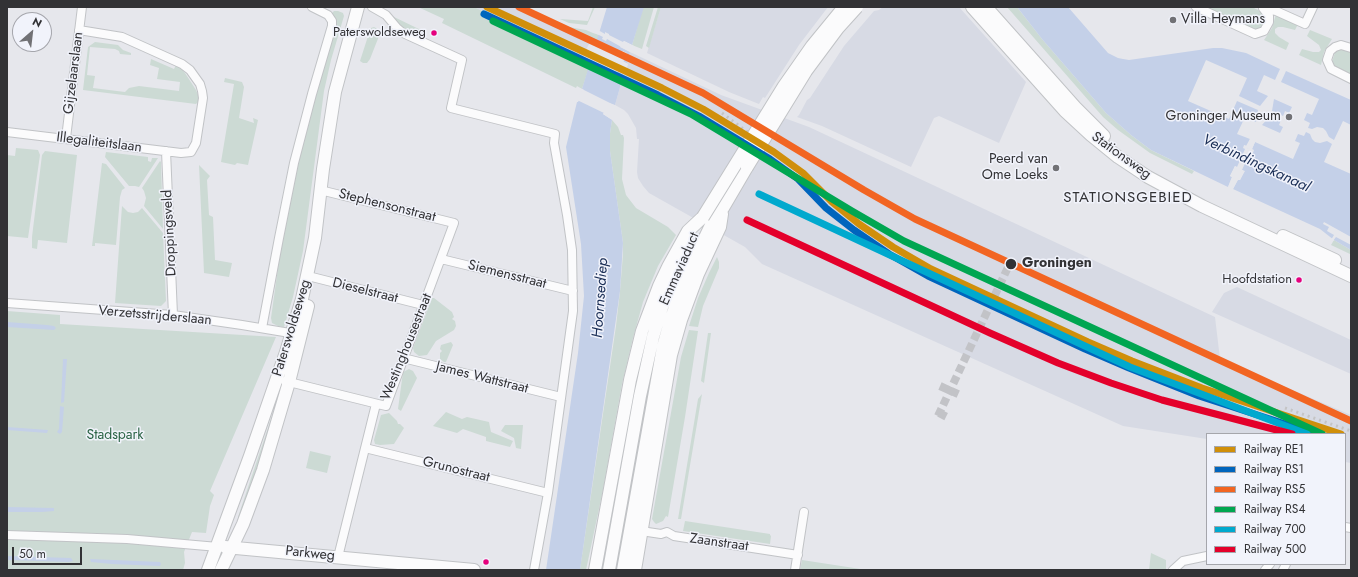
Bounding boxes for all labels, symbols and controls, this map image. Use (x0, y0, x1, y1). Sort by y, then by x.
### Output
north arrow (12, 12, 52, 52)
place label: Villa Heymans (1181, 12, 1265, 28)
text: N (30, 13, 45, 31)
marker: Villa Heymans (1168, 15, 1178, 25)
place label: Paterswoldseweg (333, 25, 426, 41)
marker: Paterswoldseweg (429, 28, 439, 38)
street label: Gijzelaarslaan (61, 31, 87, 115)
place label: Groninger Museum (1166, 109, 1281, 125)
marker: Groninger Museum (1284, 112, 1294, 122)
street label: Illegaliteitslaan (55, 129, 143, 157)
street label: Stationsweg (1088, 129, 1154, 183)
water label: Verbindingskanaal (1199, 131, 1313, 197)
place label: Peerd van Ome Loeks (982, 152, 1048, 184)
marker: Peerd van Ome Loeks (1051, 163, 1061, 173)
street label: Stephensonstraat (337, 186, 437, 226)
street label: Droppingsveld (159, 189, 181, 277)
district label: STATIONSGEBIED (1063, 189, 1193, 207)
street label: Emmaviaduct (656, 230, 704, 308)
place label: Groningen (1022, 256, 1092, 272)
street label: Siemensstraat (466, 257, 548, 293)
water label: Hoornsediep (589, 257, 613, 339)
marker: Groningen (1004, 257, 1018, 271)
place label: Hoofdstation (1222, 272, 1292, 288)
street label: Dieselstraat (330, 275, 400, 307)
marker: Hoofdstation (1294, 275, 1304, 285)
street label: Paterswoldseweg (269, 278, 315, 378)
street label: Westinghousestraat (378, 291, 436, 403)
street label: Verzetsstrijderslaan (98, 303, 212, 329)
street label: James Wattstraat (434, 358, 530, 398)
park label: Stadspark (86, 428, 144, 444)
legend (1206, 433, 1346, 565)
text: Railway RE1 (1244, 440, 1304, 458)
street label: Grunostraat (421, 454, 491, 486)
text: Railway RS1 (1244, 460, 1304, 478)
text: Railway RS5 (1244, 480, 1305, 498)
text: Railway RS4 (1244, 500, 1305, 518)
text: Railway 700 (1244, 520, 1306, 538)
street label: Zaanstraat (689, 531, 749, 555)
scale bar (14, 539, 84, 565)
text: Railway 500 (1244, 540, 1306, 558)
street label: Parkweg (284, 543, 336, 565)
text: 50 m (19, 545, 46, 563)
unlabelled marker (481, 557, 491, 567)

